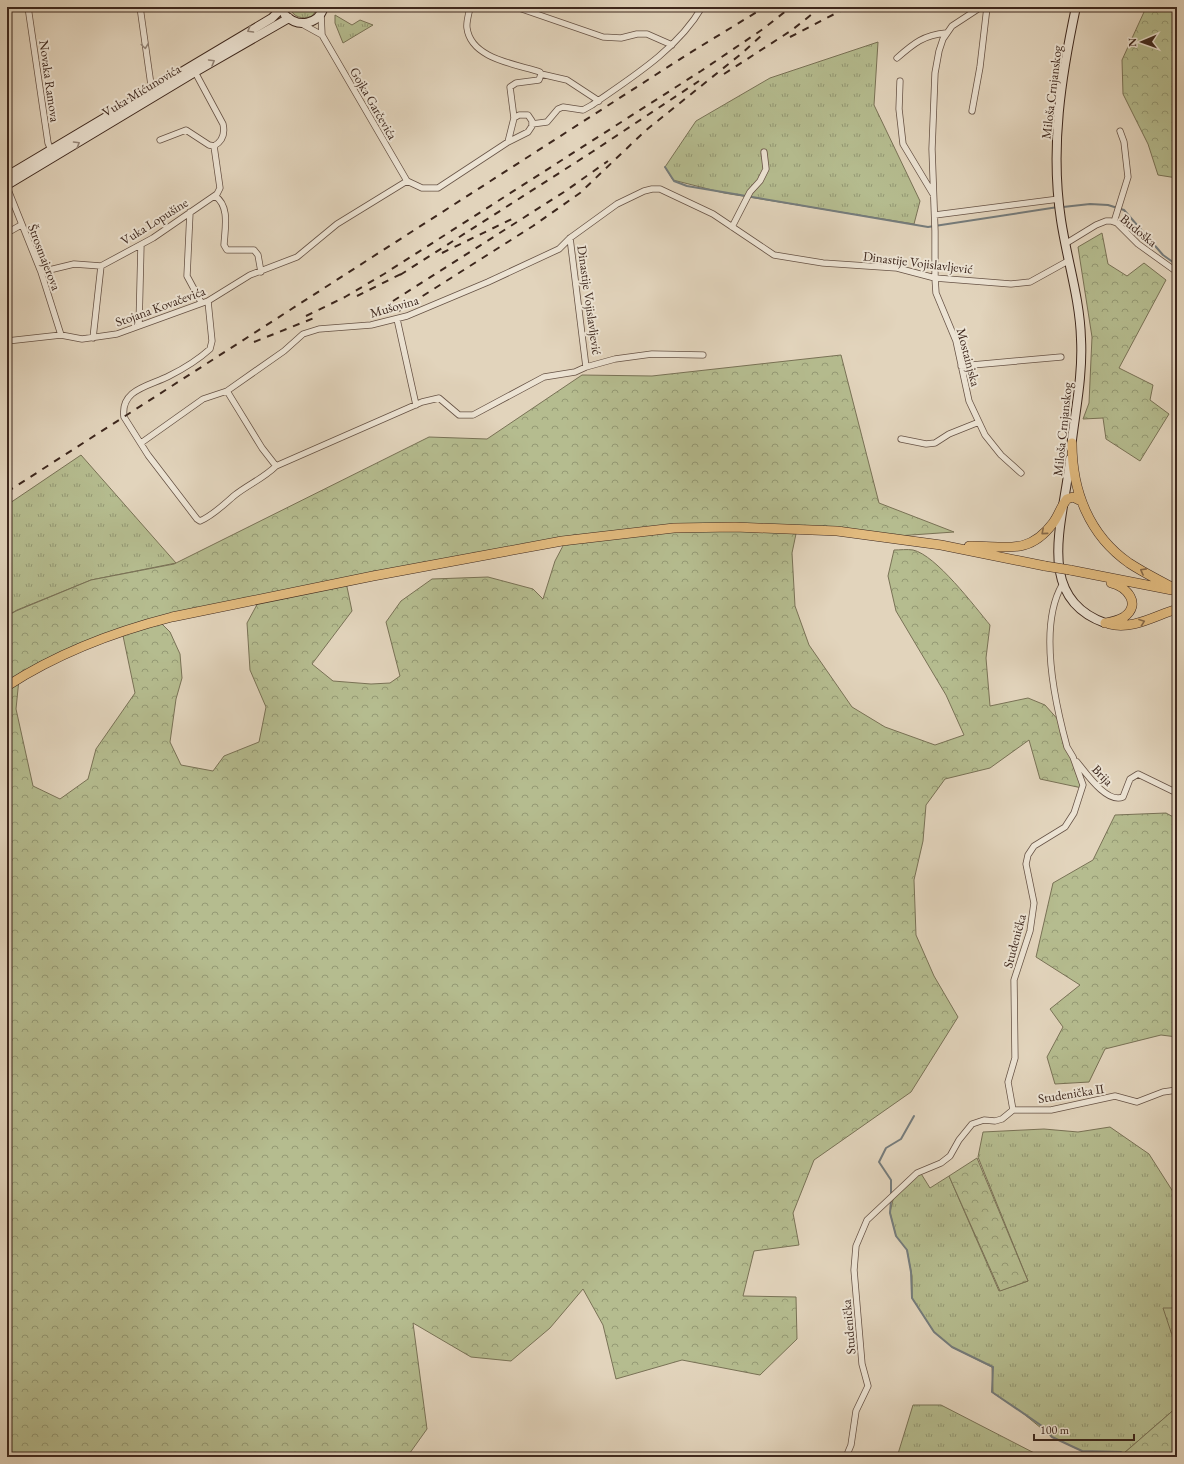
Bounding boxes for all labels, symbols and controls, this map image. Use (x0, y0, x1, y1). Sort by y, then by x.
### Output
north arrow (1122, 22, 1162, 62)
one-way arrow (247, 26, 254, 33)
text: N (1125, 38, 1139, 47)
street label: Novaka Ramova (35, 39, 64, 124)
one-way arrow (140, 42, 149, 49)
street label: Miloša Crnjanskog (1037, 44, 1066, 140)
street label: Vuka Mićunovića (99, 60, 184, 121)
one-way arrow (208, 60, 215, 67)
street label: Gojka Garčevića (346, 64, 402, 143)
one-way arrow (73, 141, 80, 148)
street label: Vuka Lopušine (117, 194, 191, 249)
street label: Budoška (1117, 210, 1161, 251)
street label: Štrosmajerova (24, 222, 65, 293)
street label: Dinastije Vojislavljević (573, 244, 606, 356)
street label: Dinastije Vojislavljević (862, 247, 974, 278)
street label: Stojana Kovačevića (113, 282, 208, 331)
street label: Mušovina (368, 291, 421, 322)
street label: Mostainjska (953, 326, 985, 389)
street label: Miloša Crnjanskog (1049, 381, 1076, 477)
one-way arrow (1041, 528, 1048, 535)
one-way arrow (1140, 568, 1147, 576)
one-way arrow (1138, 618, 1145, 627)
street label: Brija (1088, 761, 1117, 790)
street label: Studenička (999, 911, 1030, 970)
street label: Studenička II (1037, 1080, 1106, 1107)
street label: Studenička (838, 1298, 859, 1355)
scale bar (1034, 1416, 1134, 1442)
text: 100 m (1040, 1422, 1070, 1438)

